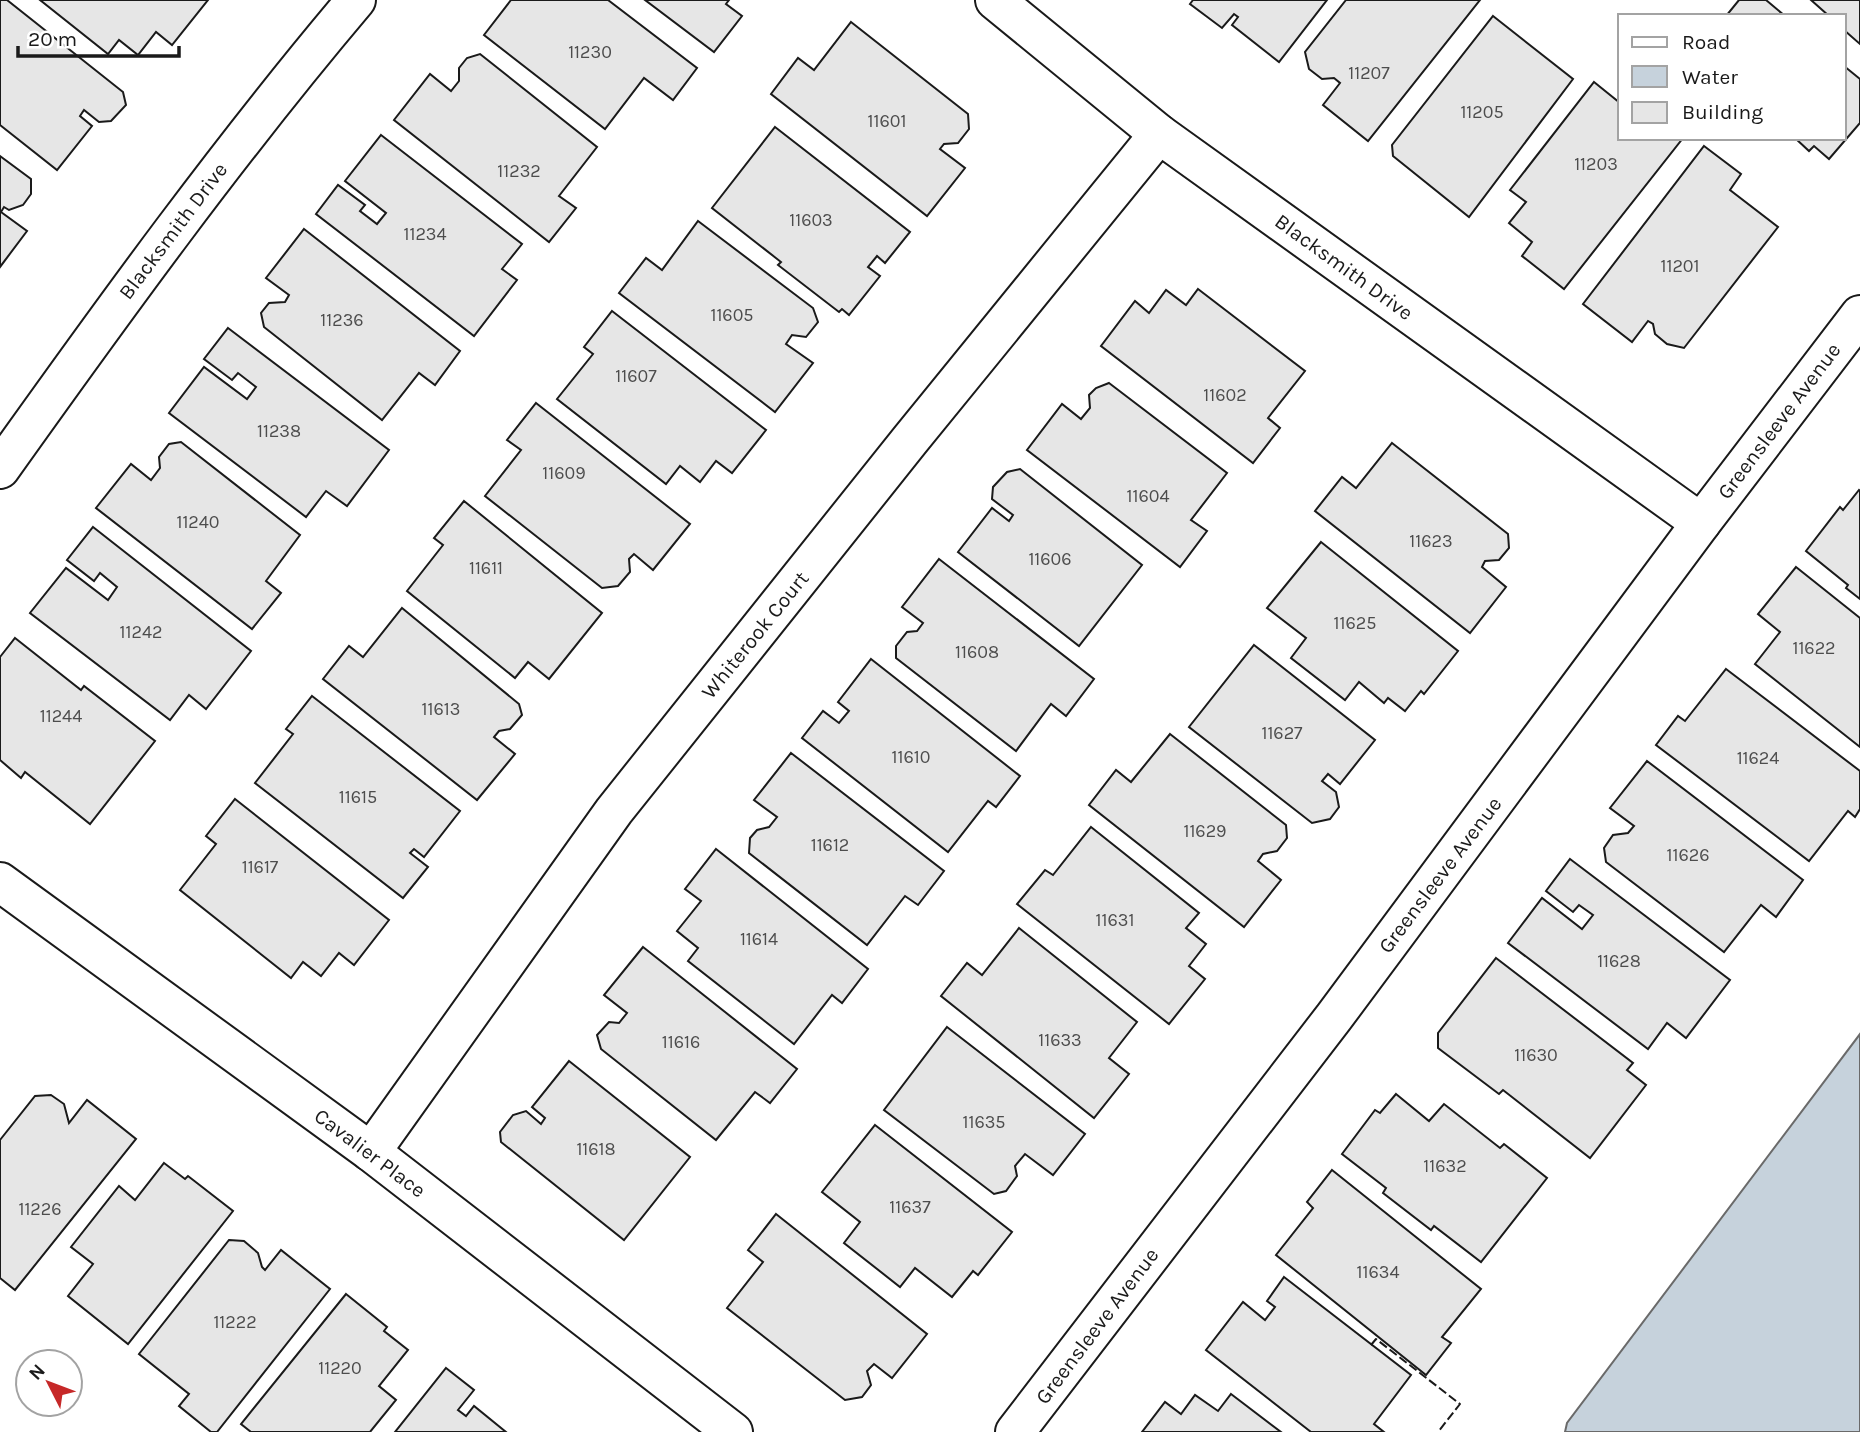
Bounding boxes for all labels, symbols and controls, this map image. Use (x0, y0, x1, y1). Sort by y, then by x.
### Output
scale bar (18, 14, 178, 58)
legend (1618, 14, 1846, 140)
text: 20 m (28, 27, 77, 51)
text: Road (1682, 30, 1730, 54)
house number: 11230 (568, 41, 612, 63)
house number: 11207 (1348, 62, 1390, 84)
text: Water (1682, 65, 1738, 89)
text: Building (1682, 100, 1763, 124)
house number: 11205 (1460, 101, 1504, 123)
house number: 11601 (868, 110, 906, 132)
house number: 11203 (1574, 153, 1618, 175)
street label: Blacksmith Drive (114, 158, 232, 304)
house number: 11232 (497, 160, 541, 182)
house number: 11603 (789, 209, 833, 231)
street label: Blacksmith Drive (1270, 209, 1418, 325)
house number: 11234 (403, 223, 447, 245)
house number: 11201 (1661, 255, 1699, 277)
house number: 11605 (710, 304, 754, 326)
house number: 11236 (320, 309, 364, 331)
street label: Greensleeve Avenue (1712, 338, 1846, 504)
house number: 11607 (615, 365, 657, 387)
house number: 11602 (1203, 384, 1247, 406)
house number: 11238 (257, 420, 301, 442)
house number: 11609 (542, 462, 586, 484)
house number: 11604 (1127, 485, 1169, 507)
house number: 11240 (176, 511, 220, 533)
house number: 11623 (1409, 530, 1453, 552)
house number: 11606 (1028, 548, 1072, 570)
house number: 11611 (469, 557, 503, 579)
street label: Whiterook Court (696, 567, 814, 703)
house number: 11625 (1334, 612, 1376, 634)
house number: 11242 (120, 621, 162, 643)
house number: 11622 (1792, 637, 1836, 659)
house number: 11608 (955, 641, 999, 663)
house number: 11613 (422, 698, 460, 720)
house number: 11244 (40, 705, 82, 727)
house number: 11627 (1261, 722, 1303, 744)
house number: 11610 (892, 746, 930, 768)
house number: 11624 (1737, 747, 1779, 769)
house number: 11615 (339, 786, 377, 808)
street label: Greensleeve Avenue (1373, 792, 1507, 958)
house number: 11629 (1183, 820, 1227, 842)
house number: 11612 (811, 834, 849, 856)
house number: 11626 (1667, 844, 1709, 866)
house number: 11617 (242, 856, 279, 878)
house number: 11631 (1096, 909, 1134, 931)
house number: 11614 (740, 928, 778, 950)
house number: 11628 (1597, 950, 1641, 972)
house number: 11633 (1038, 1029, 1082, 1051)
house number: 11616 (662, 1031, 700, 1053)
house number: 11630 (1514, 1044, 1558, 1066)
street label: Cavalier Place (310, 1103, 430, 1203)
house number: 11635 (963, 1111, 1006, 1133)
house number: 11618 (576, 1138, 616, 1160)
house number: 11632 (1423, 1155, 1467, 1177)
house number: 11637 (889, 1196, 931, 1218)
house number: 11226 (18, 1198, 62, 1220)
street label: Greensleeve Avenue (1030, 1243, 1164, 1409)
house number: 11634 (1357, 1261, 1399, 1283)
house number: 11222 (213, 1311, 257, 1333)
north arrow (14, 1348, 84, 1418)
house number: 11220 (318, 1357, 362, 1379)
text: N (24, 1360, 50, 1385)

